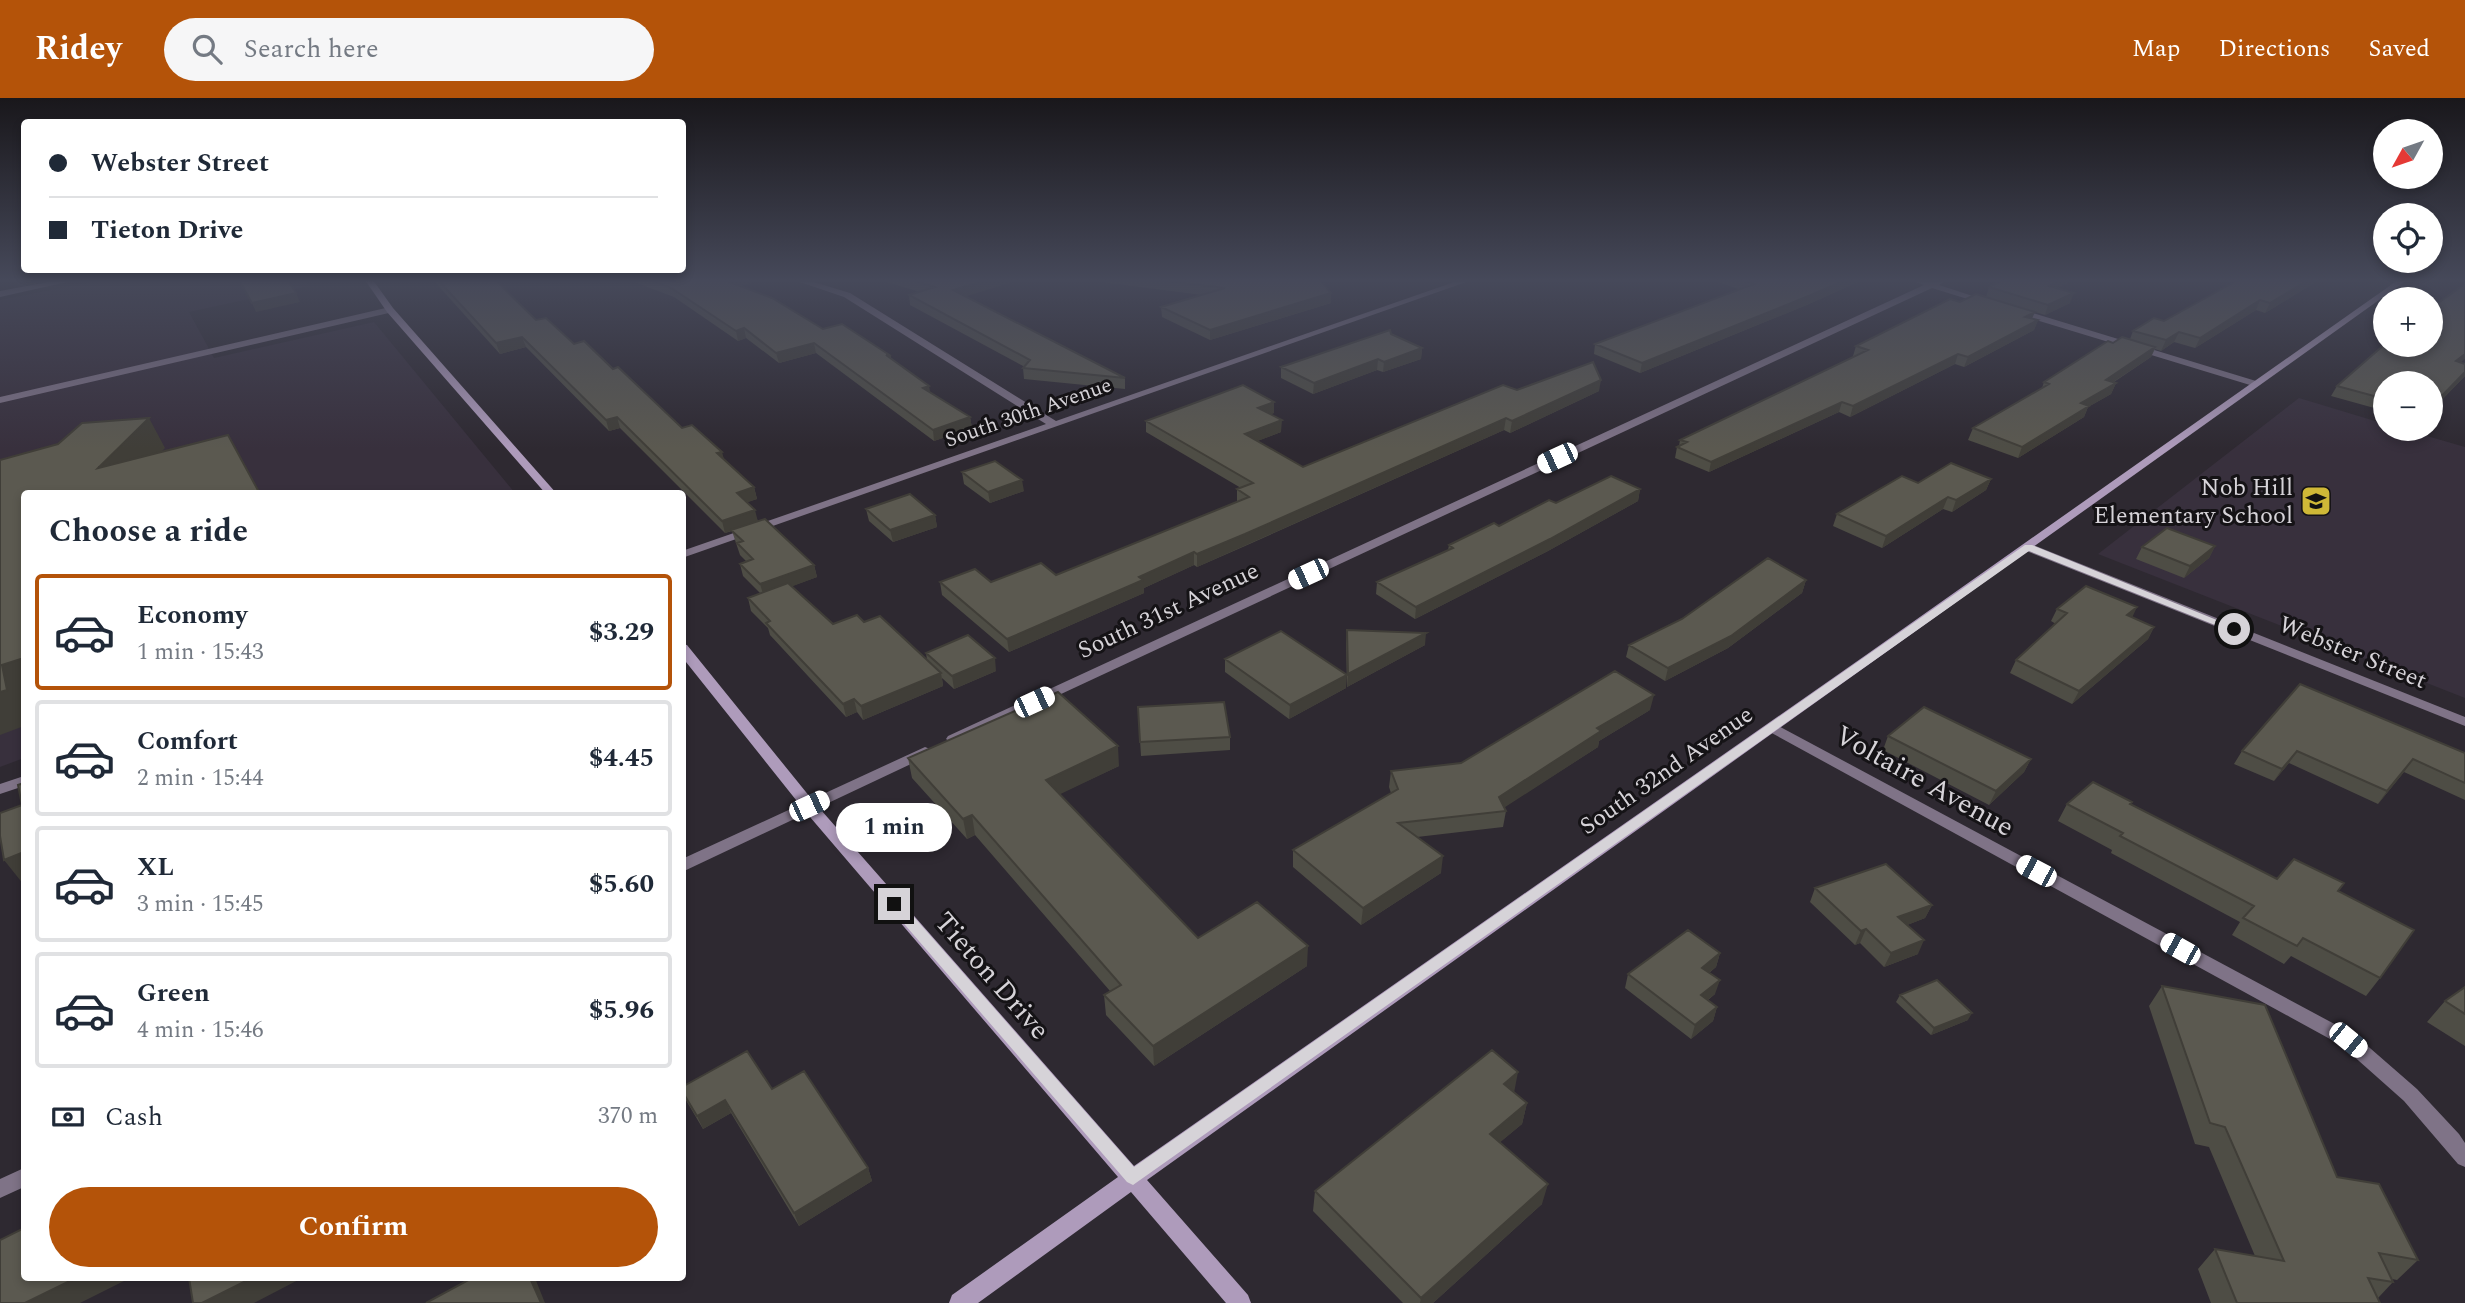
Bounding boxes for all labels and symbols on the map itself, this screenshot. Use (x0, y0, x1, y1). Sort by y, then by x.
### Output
north arrow (2373, 119, 2443, 189)
street label: South 30th Avenue (940, 369, 1116, 457)
car (1534, 440, 1581, 476)
place label: Nob Hill Elementary School (2093, 470, 2293, 534)
school or university icon: Nob Hill Elementary School (2299, 484, 2333, 518)
street label: South 31st Avenue (1072, 553, 1265, 669)
car (1285, 556, 1332, 592)
street label: Webster Street (2273, 607, 2432, 699)
route start (2218, 613, 2250, 645)
car (1011, 684, 1058, 720)
street label: South 32nd Avenue (1572, 697, 1761, 844)
street label: Voltaire Avenue (1827, 714, 2022, 848)
car (786, 788, 833, 824)
callout: 1 min (836, 802, 952, 852)
car (2013, 852, 2060, 890)
route end (878, 888, 910, 920)
street label: Tieton Drive (924, 902, 1060, 1050)
car (2157, 930, 2204, 968)
car (2326, 1019, 2371, 1061)

